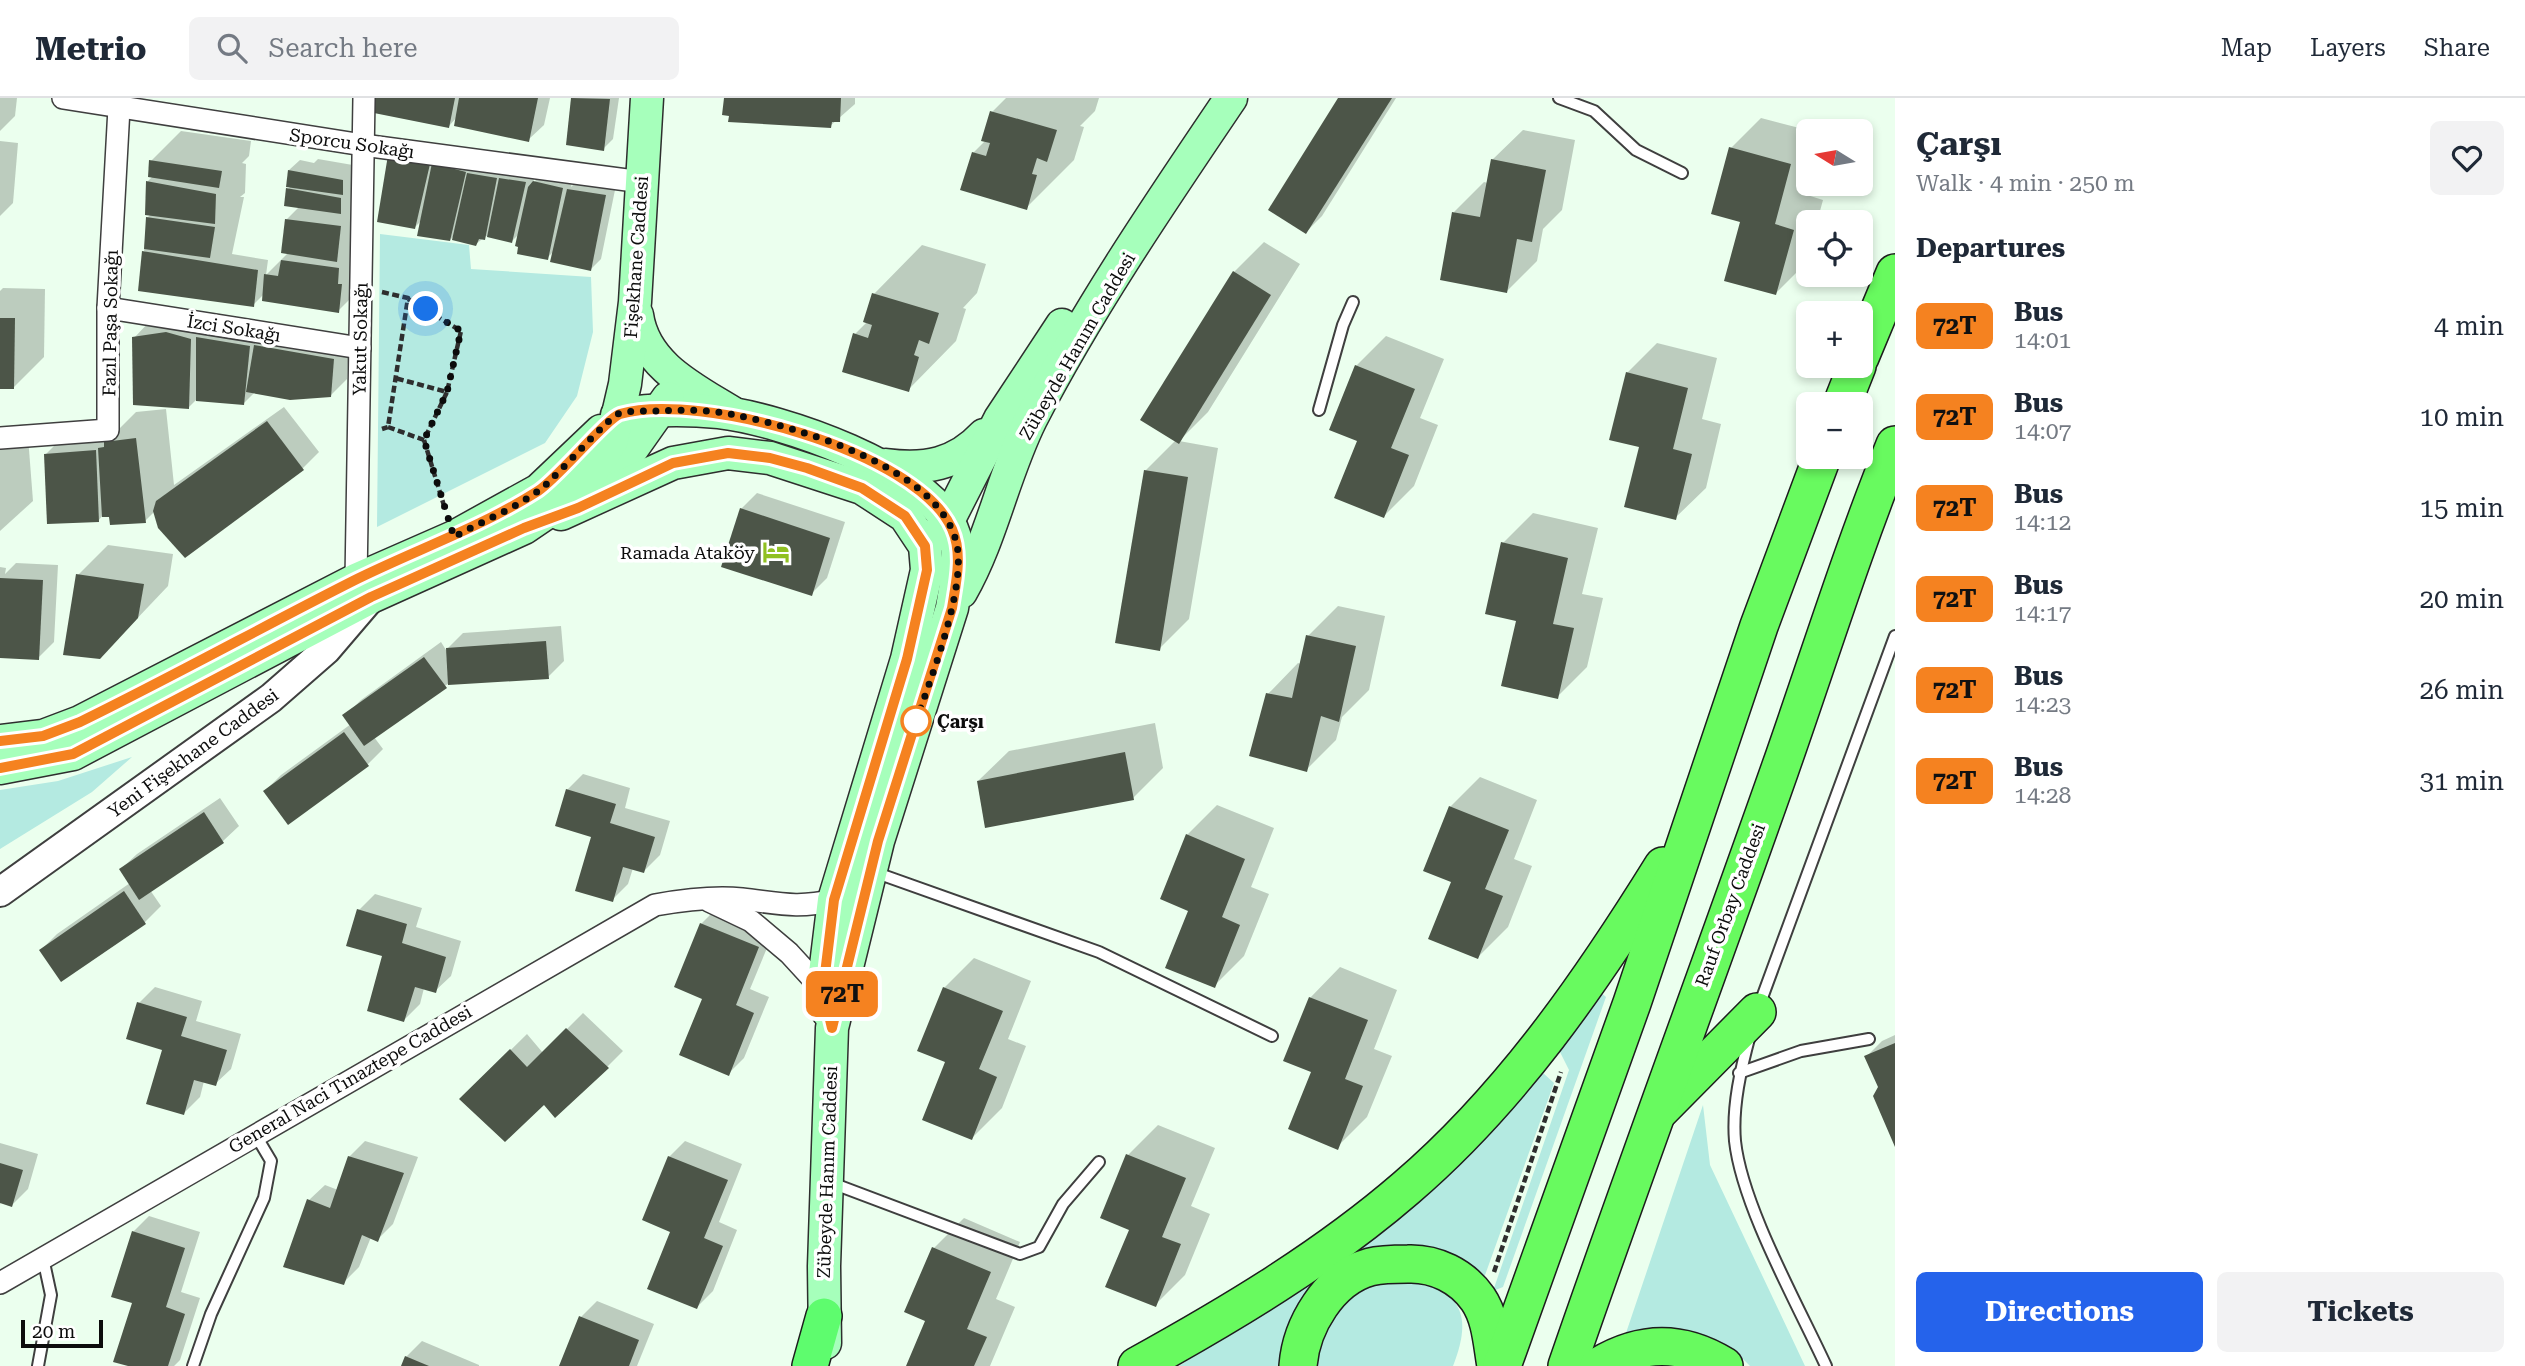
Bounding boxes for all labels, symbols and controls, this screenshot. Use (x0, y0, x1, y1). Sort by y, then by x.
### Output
search box (189, 17, 679, 80)
text: Metrio (35, 29, 147, 68)
icon: search (213, 29, 251, 67)
text: Search here (269, 33, 418, 63)
text: Map (2221, 34, 2272, 62)
text: Layers (2310, 34, 2386, 62)
text: Share (2424, 34, 2490, 62)
north arrow (1796, 119, 1872, 196)
map controls (1796, 119, 1873, 469)
button: heart (2430, 121, 2504, 195)
street label: Sporcu Sokağı (288, 124, 416, 162)
text: Çarşı (1916, 124, 2002, 163)
text: Walk · 4 min · 250 m (1916, 170, 2135, 197)
street label: Fişekhane Caddesi (620, 175, 652, 339)
button: locate (1796, 210, 1873, 287)
text: Departures (1916, 233, 2065, 263)
street label: Zübeyde Hanım Caddesi (1015, 248, 1139, 443)
street label: Fazıl Paşa Sokağı (98, 249, 122, 396)
street label: Yakut Sokağı (349, 282, 371, 396)
your location (408, 291, 443, 326)
text: Bus (2014, 297, 2063, 327)
button: + (1796, 301, 1873, 378)
street label: İzci Sokağı (186, 310, 283, 346)
text: 4 min (2434, 311, 2504, 341)
text: 72T (1932, 312, 1977, 340)
text: 14:01 (2014, 327, 2071, 354)
text: Bus (2014, 388, 2063, 418)
button: − (1796, 392, 1873, 469)
text: 10 min (2420, 402, 2504, 432)
text: 72T (1932, 403, 1977, 431)
text: 14:07 (2014, 418, 2071, 445)
text: Bus (2014, 479, 2063, 509)
text: 15 min (2420, 493, 2504, 523)
text: 72T (1932, 494, 1977, 522)
text: 14:12 (2014, 509, 2071, 536)
hotel icon: Ramada Ataköy (761, 537, 791, 567)
place label: Ramada Ataköy (620, 542, 755, 563)
text: Bus (2014, 570, 2063, 600)
text: 20 min (2420, 584, 2504, 614)
text: 72T (1932, 585, 1977, 613)
text: 14:17 (2014, 600, 2071, 627)
text: Bus (2014, 661, 2063, 691)
text: 26 min (2420, 675, 2504, 705)
text: 72T (1932, 676, 1977, 704)
street label: Yeni Fişekhane Caddesi (104, 684, 283, 822)
text: 14:23 (2014, 691, 2071, 718)
marker: Çarşı (901, 706, 931, 736)
place label: Çarşı (937, 711, 984, 732)
text: Bus (2014, 752, 2063, 782)
text: 31 min (2420, 766, 2504, 796)
text: 72T (1932, 767, 1977, 795)
text: 14:28 (2014, 782, 2071, 809)
street label: Rauf Orbay Caddesi (1691, 820, 1769, 989)
line badge: 72T (802, 971, 882, 1017)
text: 72T (820, 980, 864, 1008)
street label: General Naci Tınaztepe Caddesi (225, 1001, 475, 1157)
street label: Zübeyde Hanım Caddesi (813, 1065, 841, 1279)
button: Directions (1916, 1272, 2203, 1352)
button: Tickets (2217, 1272, 2504, 1352)
scale bar (21, 1317, 103, 1349)
text: 20 m (32, 1320, 75, 1343)

